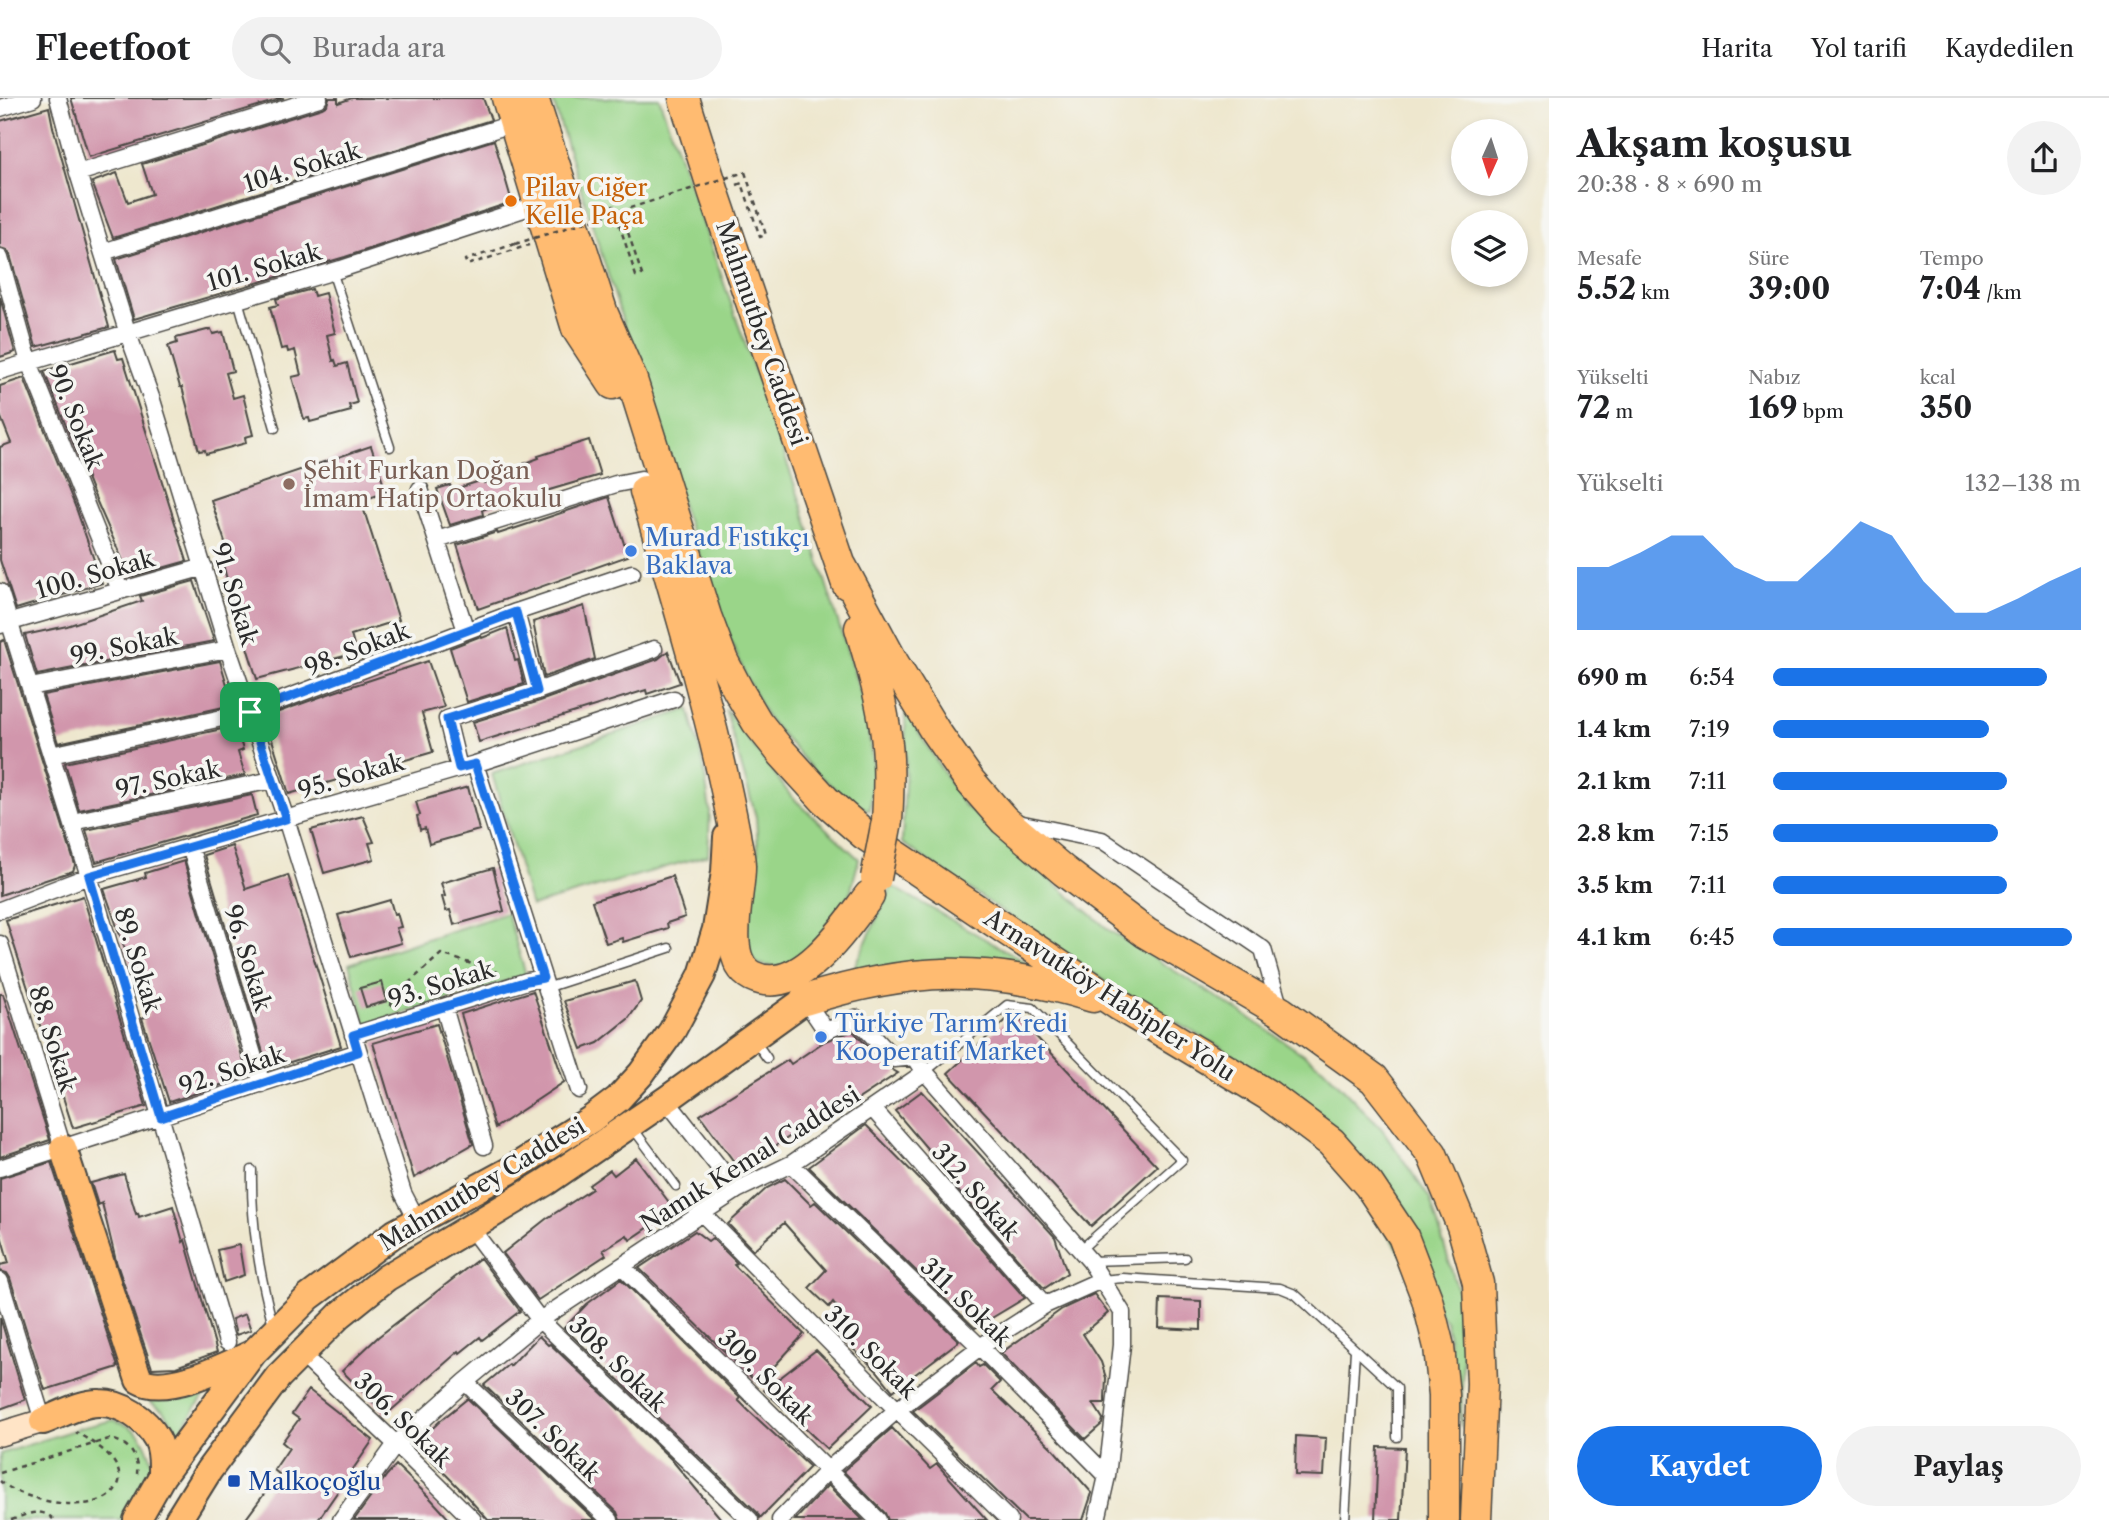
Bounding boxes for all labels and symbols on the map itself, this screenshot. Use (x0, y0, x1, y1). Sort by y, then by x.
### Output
north arrow (1451, 119, 1528, 196)
street label: 104. Sokak (240, 135, 365, 199)
place label: Pilav Ciğer Kelle Paça (525, 173, 648, 230)
marker: Pilav Ciğer Kelle Paça (503, 193, 519, 209)
street label: Mahmutbey Caddesi (710, 217, 814, 449)
street label: 101. Sokak (204, 237, 325, 297)
street label: 90. Sokak (42, 360, 111, 475)
place label: Şehit Furkan Doğan İmam Hatip Ortaokulu (303, 456, 563, 513)
marker: Şehit Furkan Doğan İmam Hatip Ortaokulu (281, 476, 297, 492)
place label: Murad Fıstıkçı Baklava (645, 523, 809, 580)
street label: 91. Sokak (206, 539, 265, 650)
street label: 100. Sokak (32, 543, 159, 605)
marker: Murad Fıstıkçı Baklava (623, 543, 639, 559)
street label: 98. Sokak (300, 615, 415, 682)
street label: 99. Sokak (68, 621, 181, 671)
pin (220, 682, 280, 742)
street label: 95. Sokak (295, 747, 408, 805)
street label: 97. Sokak (113, 754, 224, 804)
street label: 96. Sokak (218, 901, 278, 1016)
street label: Arnavutköy Habipler Yolu (978, 902, 1241, 1087)
street label: 89. Sokak (108, 904, 168, 1017)
street label: 93. Sokak (385, 954, 498, 1014)
street label: 88. Sokak (23, 982, 83, 1097)
place label: Türkiye Tarım Kredi Kooperatif Market (835, 1009, 1068, 1066)
marker: Türkiye Tarım Kredi Kooperatif Market (813, 1029, 829, 1045)
street label: 92. Sokak (175, 1039, 290, 1101)
street label: Namık Kemal Caddesi (635, 1080, 865, 1238)
street label: Mahmutbey Caddesi (374, 1111, 590, 1257)
street label: 312. Sokak (926, 1138, 1027, 1247)
street label: 311. Sokak (915, 1252, 1018, 1353)
street label: 310. Sokak (818, 1299, 924, 1405)
street label: 308. Sokak (563, 1310, 674, 1418)
street label: 309. Sokak (712, 1323, 821, 1432)
street label: 306. Sokak (348, 1366, 459, 1474)
street label: 307. Sokak (500, 1383, 607, 1488)
place label: Malkoçoğlu (248, 1467, 382, 1496)
marker: Malkoçoğlu (226, 1473, 242, 1489)

